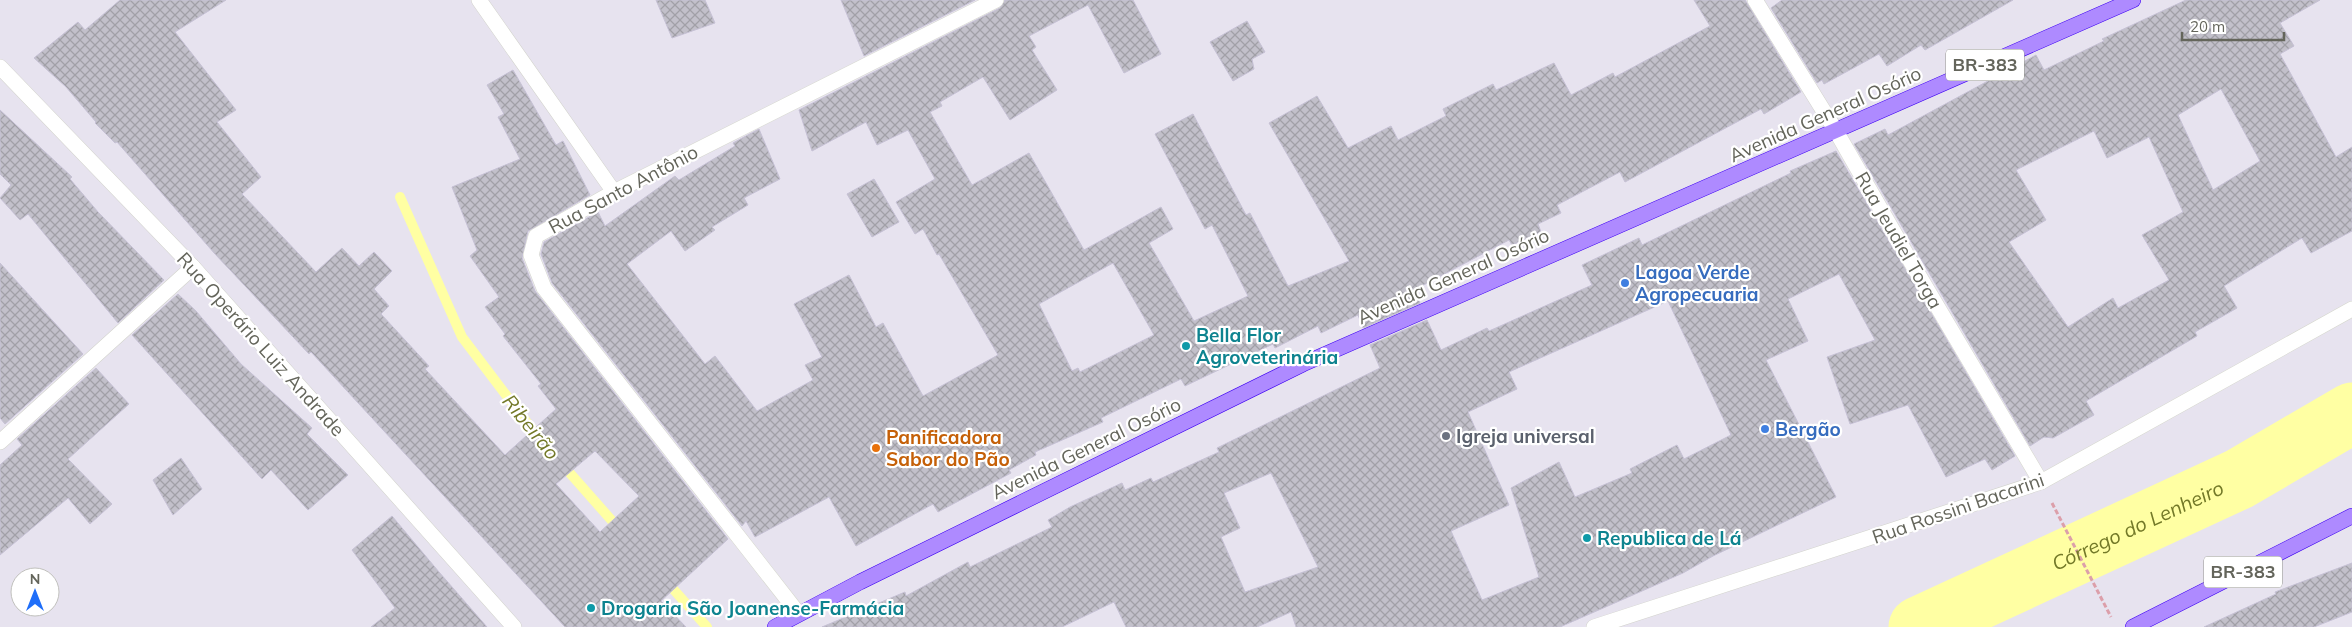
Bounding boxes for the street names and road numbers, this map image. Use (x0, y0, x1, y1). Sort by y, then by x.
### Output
road number: BR-383 (1946, 50, 2024, 80)
street label: Avenida General Osório (1725, 61, 1925, 167)
street label: Rua Santo Antônio (544, 139, 702, 239)
street label: Rua Jeudiel Torga (1850, 167, 1948, 313)
street label: Avenida General Osório (1353, 223, 1553, 329)
street label: Rua Operário Luiz Andrade (172, 247, 350, 441)
street label: Avenida General Osório (987, 392, 1185, 504)
street label: Rua Rossini Bacarini (1869, 467, 2047, 549)
road number: BR-383 (2204, 556, 2282, 588)

